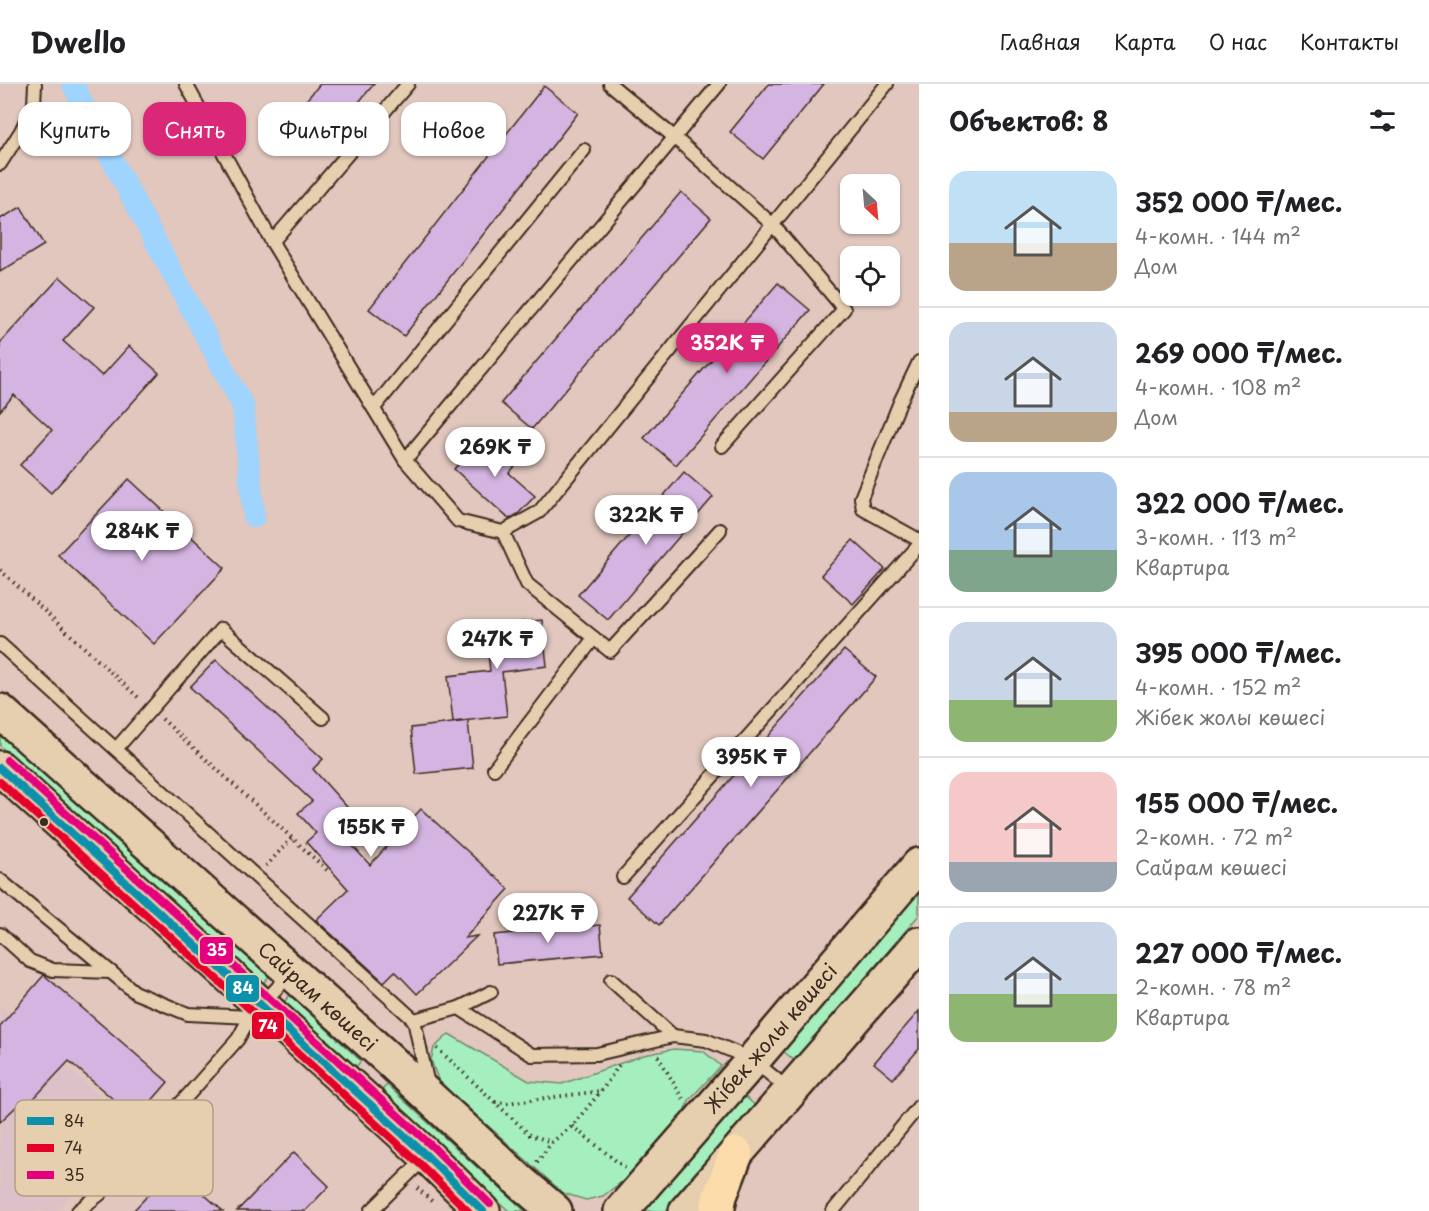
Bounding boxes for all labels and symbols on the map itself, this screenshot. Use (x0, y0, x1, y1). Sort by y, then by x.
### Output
north arrow (840, 174, 900, 234)
pin: 352K ₸ (678, 323, 776, 374)
pin: 269K ₸ (446, 427, 544, 478)
pin: 322K ₸ (597, 495, 695, 546)
pin: 284K ₸ (93, 511, 191, 562)
pin: 247K ₸ (448, 619, 546, 670)
pin: 395K ₸ (702, 737, 800, 788)
pin: 155K ₸ (322, 807, 420, 858)
unlabelled marker (38, 816, 50, 828)
pin: 227K ₸ (499, 893, 597, 944)
street label: Сайрам көшесі (251, 934, 385, 1058)
line badge: 35 (199, 936, 234, 965)
text: 35 (207, 937, 227, 961)
street label: Жібек жолы көшесі (696, 956, 844, 1120)
line badge: 84 (225, 974, 260, 1003)
text: 84 (233, 975, 254, 999)
line badge: 74 (251, 1011, 285, 1040)
text: 74 (258, 1013, 278, 1037)
legend (15, 1100, 213, 1196)
text: 84 (64, 1108, 85, 1132)
text: 74 (64, 1135, 83, 1159)
text: 35 (64, 1162, 84, 1186)

